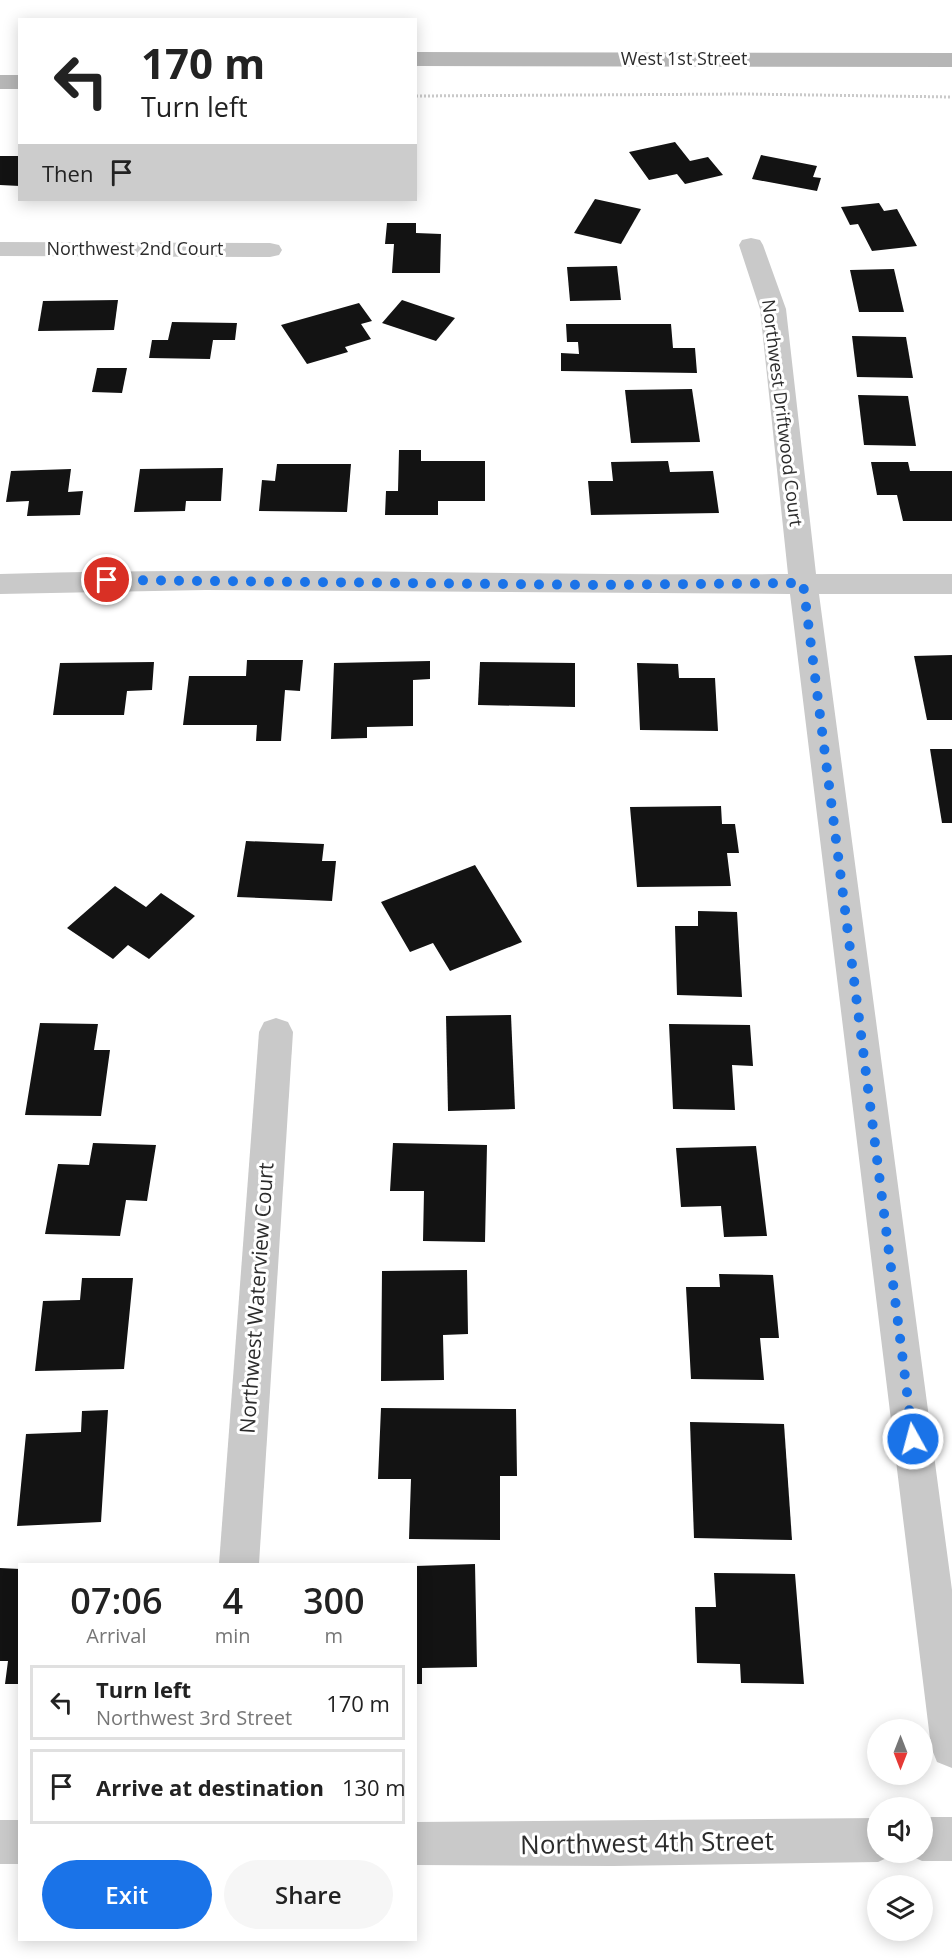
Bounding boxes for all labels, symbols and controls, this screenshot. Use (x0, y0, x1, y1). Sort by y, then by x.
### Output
text: 170 m (141, 34, 265, 91)
icon: left (42, 42, 120, 120)
street label: West 1st Street (621, 46, 747, 70)
text: Turn left (141, 88, 248, 125)
icon: arrive (105, 156, 138, 189)
text: Then (42, 158, 93, 188)
street label: Northwest 2nd Court (47, 236, 223, 260)
street label: Northwest Driftwood Court (757, 298, 809, 528)
pin (81, 554, 132, 605)
icon: arrive (90, 563, 123, 596)
street label: Northwest Waterview Court (233, 1162, 279, 1434)
position arrow (881, 1407, 945, 1471)
text: 07:06 (70, 1576, 163, 1625)
text: 4 (222, 1576, 243, 1625)
text: 300 (303, 1576, 365, 1625)
text: Arrival (86, 1622, 147, 1649)
text: min (215, 1622, 251, 1649)
text: m (325, 1622, 343, 1649)
text: Turn left (96, 1674, 191, 1704)
icon: left (45, 1686, 78, 1719)
text: 170 m (326, 1688, 390, 1718)
text: Northwest 3rd Street (96, 1704, 292, 1731)
north arrow (867, 1719, 933, 1785)
map controls (867, 1719, 933, 1941)
icon: arrive (45, 1770, 78, 1803)
text: Arrive at destination (96, 1772, 324, 1802)
text: 130 m (342, 1772, 406, 1802)
button: sound (867, 1797, 933, 1863)
street label: Northwest 4th Street (520, 1822, 774, 1862)
button: Exit (42, 1860, 212, 1929)
button: Share (224, 1860, 393, 1929)
button: layers (867, 1875, 933, 1941)

